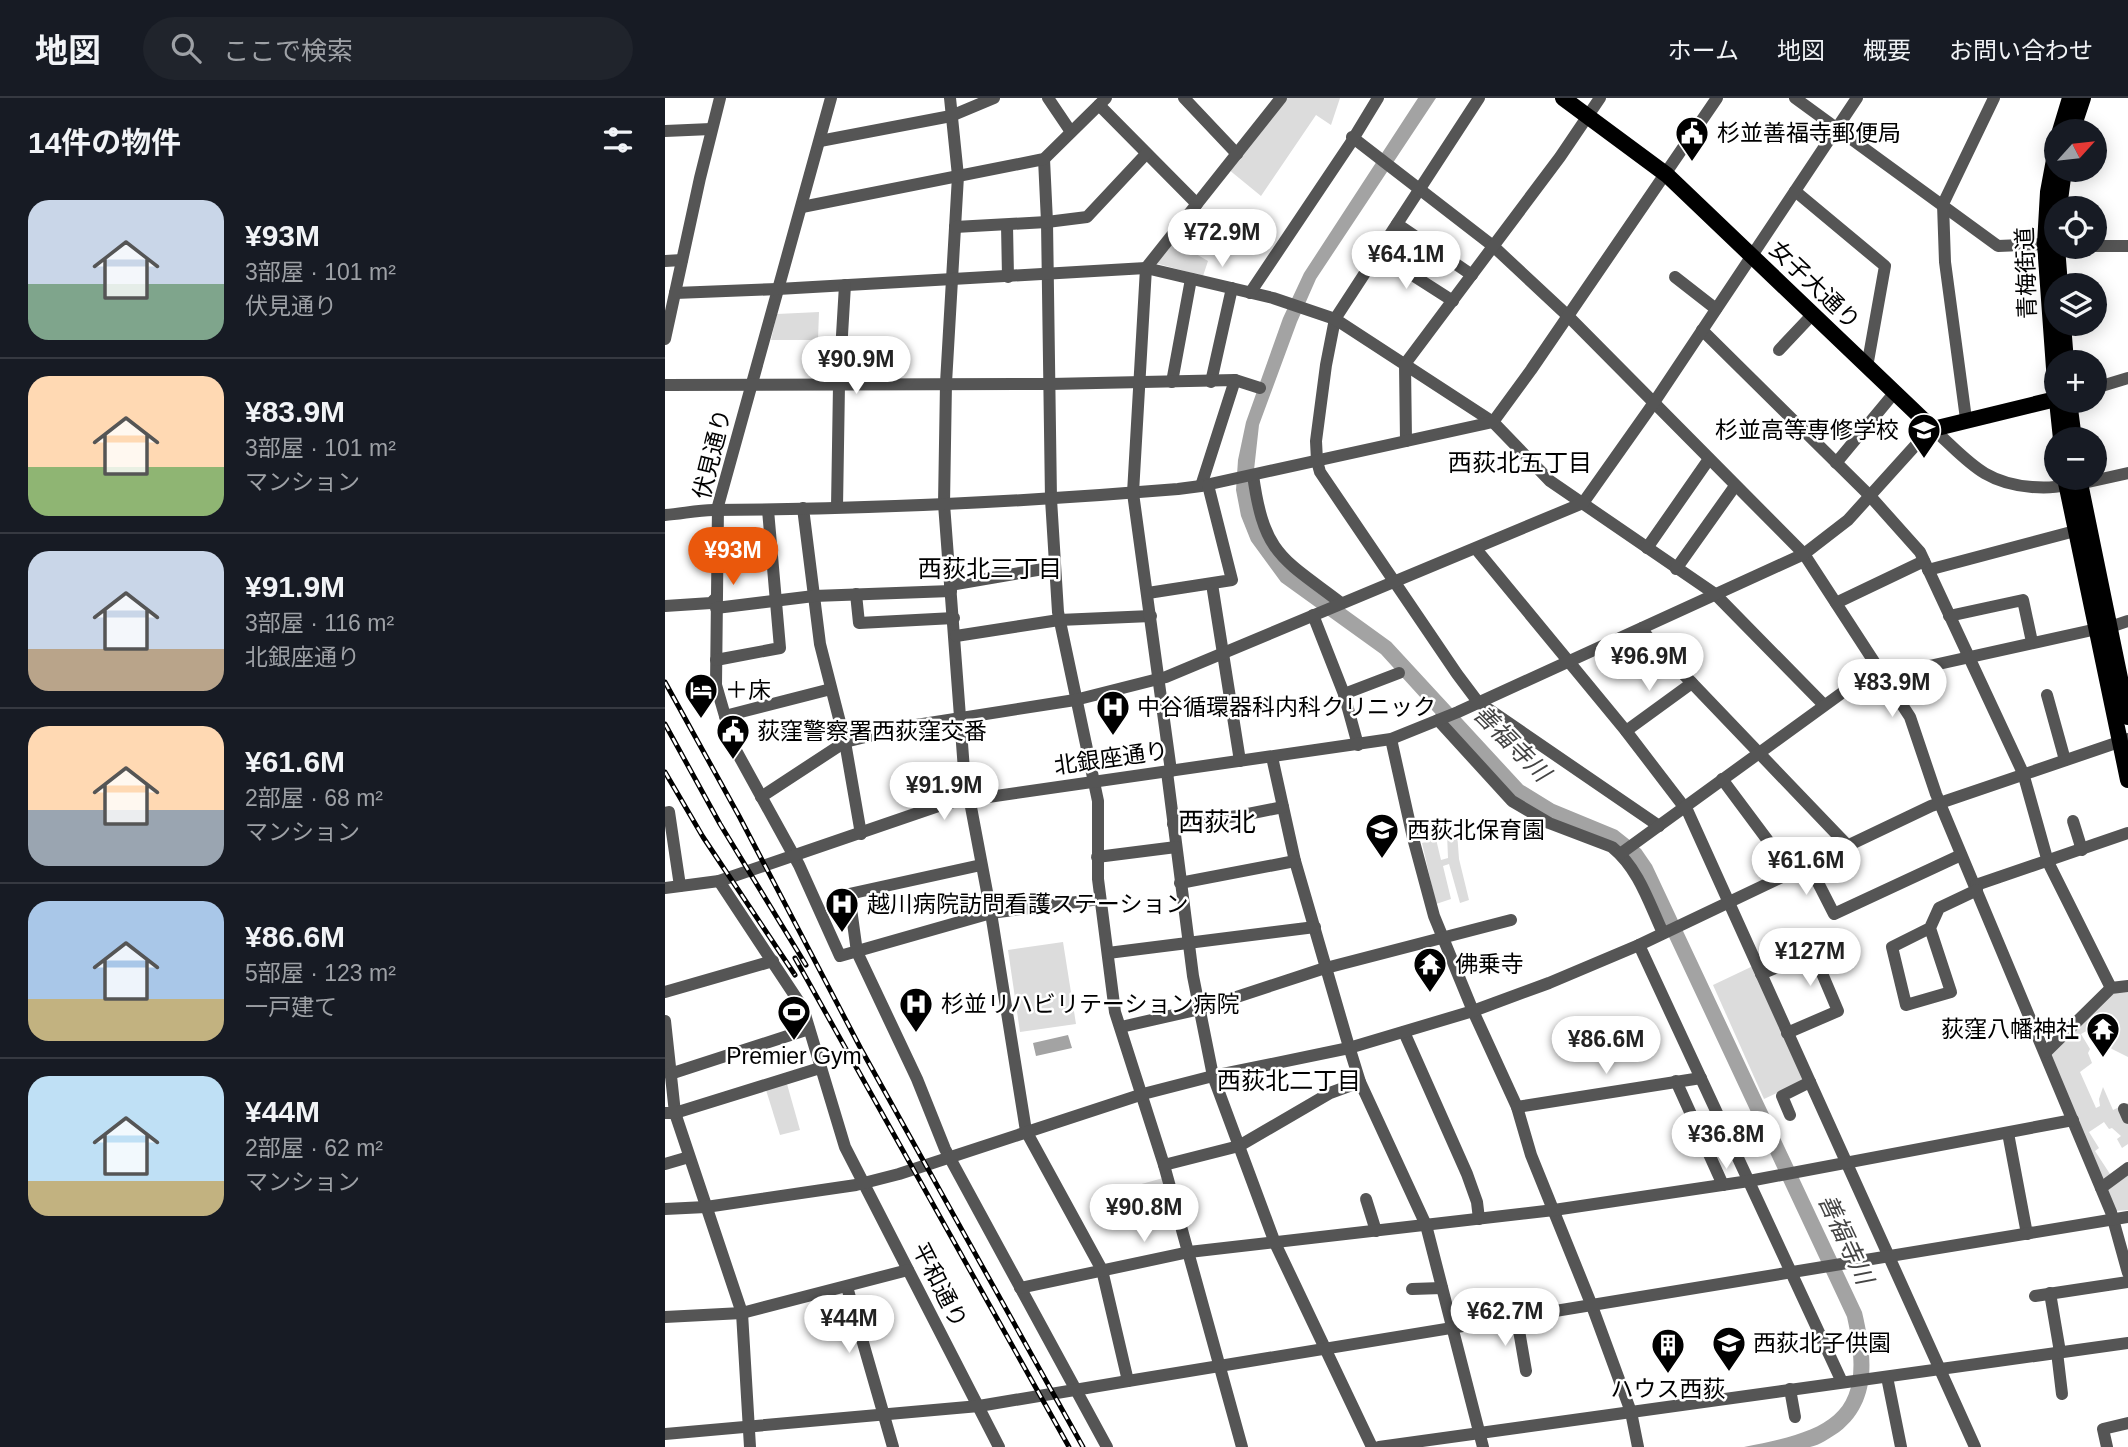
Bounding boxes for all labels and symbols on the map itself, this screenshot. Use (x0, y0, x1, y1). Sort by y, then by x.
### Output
public building icon: 杉並善福寺郵便局 (1673, 114, 1711, 163)
north arrow (2044, 119, 2107, 182)
place label: 杉並善福寺郵便局 (1717, 120, 1901, 146)
pin: ¥72.9M (1165, 209, 1279, 269)
street label: 青梅街道 (2011, 227, 2041, 319)
pin: ¥64.1M (1349, 232, 1463, 291)
street label: 女子大通り (1765, 236, 1865, 334)
pin: ¥90.9M (799, 336, 913, 396)
street label: 伏見通り (688, 406, 736, 502)
school or university icon: 杉並高等専修学校 (1905, 411, 1943, 460)
place label: 杉並高等専修学校 (1715, 417, 1899, 443)
district label: 西荻北五丁目 (1448, 449, 1592, 476)
pin: ¥93M (692, 528, 774, 587)
district label: 西荻北三丁目 (918, 555, 1062, 582)
pin: ¥96.9M (1592, 634, 1706, 693)
pin: ¥83.9M (1835, 660, 1949, 719)
hotel icon: ＋床 (682, 671, 720, 720)
place label: ＋床 (725, 677, 771, 703)
hospital icon: 中谷循環器科内科クリニック (1094, 688, 1132, 737)
place label: 中谷循環器科内科クリニック (1137, 694, 1436, 720)
water label: 善福寺川 (1469, 700, 1558, 789)
public building icon: 荻窪警察署西荻窪交番 (714, 712, 752, 761)
place label: 荻窪警察署西荻窪交番 (757, 718, 987, 744)
street label: 北銀座通り (1052, 737, 1170, 779)
pin: ¥91.9M (887, 762, 1001, 822)
district label: 西荻北 (1178, 807, 1256, 837)
school or university icon: 西荻北保育園 (1363, 811, 1401, 860)
place label: 西荻北保育園 (1407, 817, 1545, 843)
pin: ¥61.6M (1749, 838, 1863, 897)
hospital icon: 越川病院訪問看護ステーション (823, 885, 861, 934)
place label: 越川病院訪問看護ステーション (867, 891, 1189, 917)
pin: ¥127M (1761, 928, 1859, 988)
temple icon: 佛乗寺 (1411, 945, 1449, 994)
place label: 佛乗寺 (1455, 951, 1524, 977)
hospital icon: 杉並リハビリテーション病院 (897, 985, 935, 1034)
place label: 杉並リハビリテーション病院 (941, 991, 1240, 1017)
sports icon: Premier Gym (775, 993, 813, 1042)
temple icon: 荻窪八幡神社 (2084, 1010, 2122, 1059)
pin: ¥86.6M (1549, 1016, 1663, 1076)
place label: 荻窪八幡神社 (1941, 1016, 2079, 1042)
place label: Premier Gym (726, 1043, 862, 1069)
district label: 西荻北二丁目 (1217, 1067, 1361, 1094)
pin: ¥36.8M (1669, 1112, 1783, 1171)
pin: ¥90.8M (1087, 1184, 1201, 1244)
water label: 善福寺川 (1813, 1190, 1880, 1291)
street label: 平和通り (908, 1238, 972, 1332)
pin: ¥62.7M (1448, 1288, 1562, 1348)
pin: ¥44M (808, 1296, 890, 1355)
school or university icon: 西荻北子供園 (1710, 1324, 1748, 1373)
building icon: ハウス西荻 (1649, 1326, 1687, 1375)
place label: 西荻北子供園 (1753, 1330, 1891, 1356)
place label: ハウス西荻 (1611, 1376, 1726, 1402)

